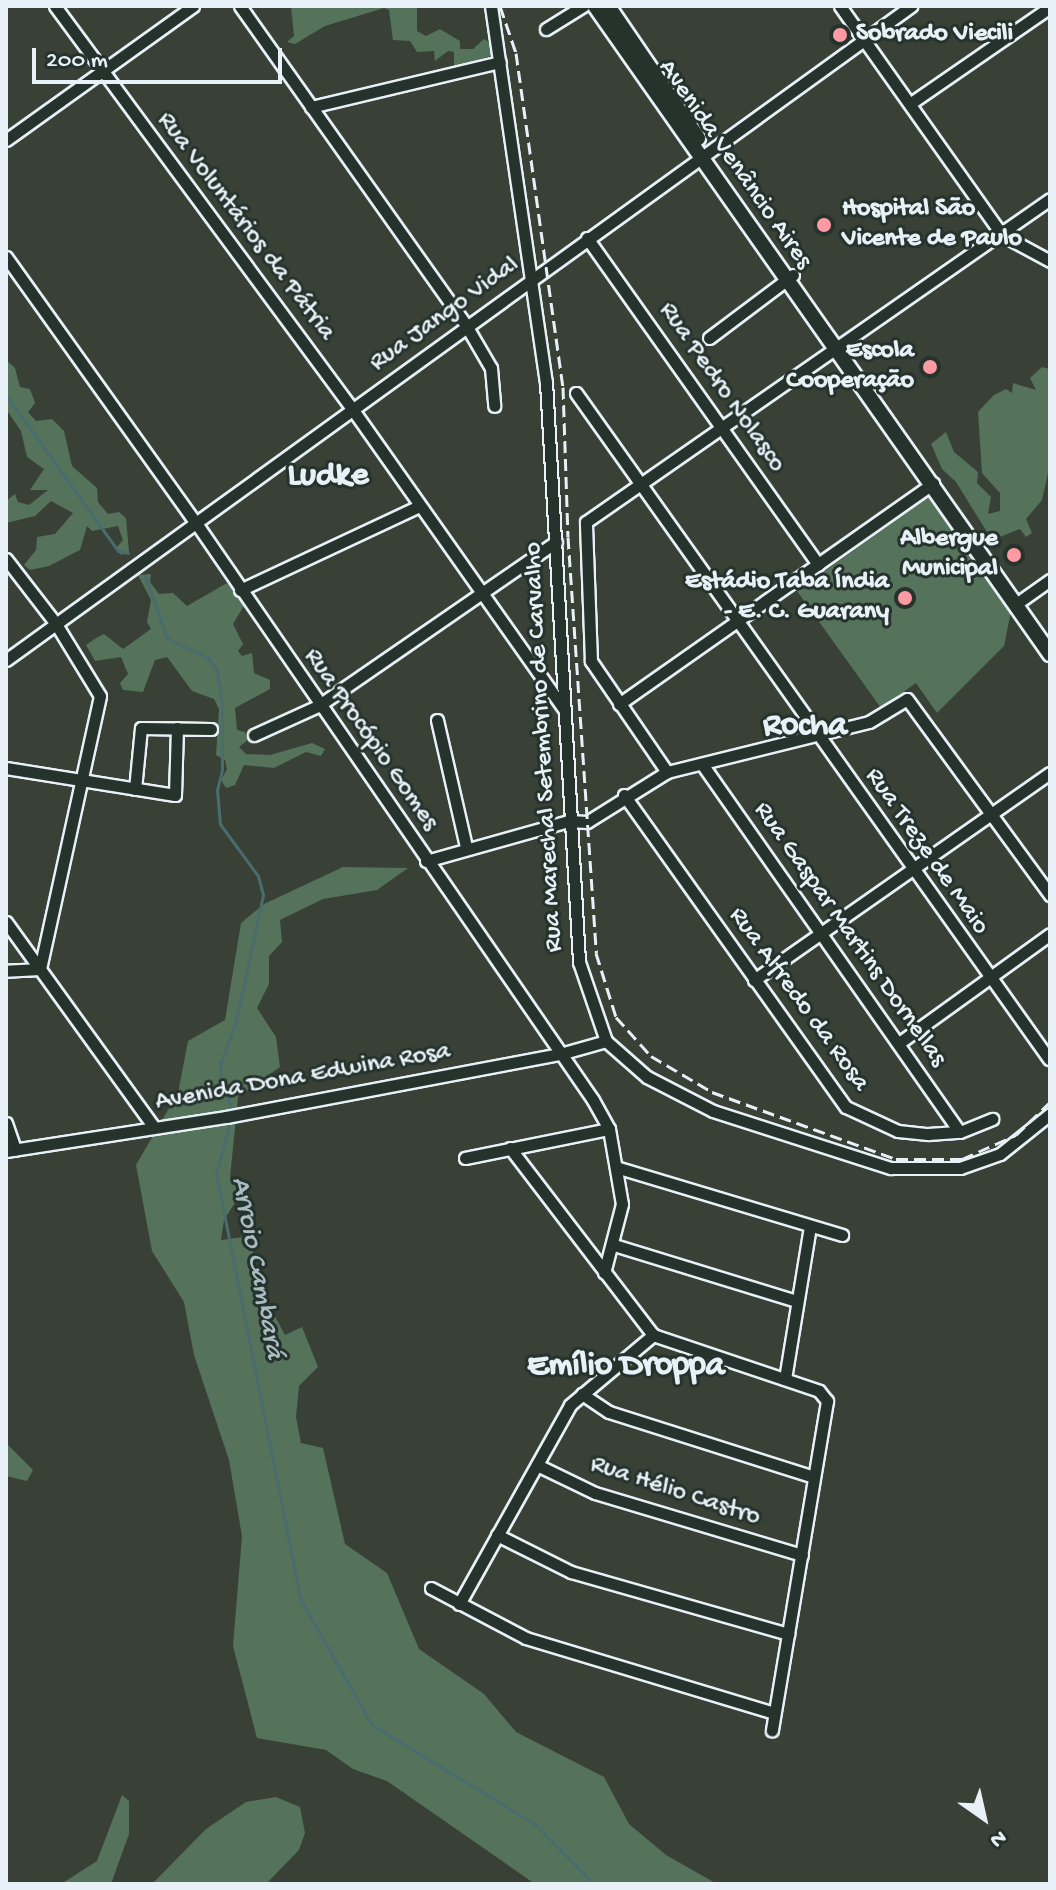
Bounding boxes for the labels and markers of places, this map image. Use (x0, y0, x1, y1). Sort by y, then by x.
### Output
place label: Sobrado Viecili (856, 19, 1013, 51)
marker: Sobrado Viecili (831, 26, 849, 44)
place label: Hospital São Vicente de Paulo (842, 194, 1022, 256)
marker: Hospital São Vicente de Paulo (813, 214, 835, 236)
place label: Escola Cooperação (786, 336, 914, 398)
marker: Escola Cooperação (921, 358, 939, 376)
place label: Albergue Municipal (900, 524, 998, 586)
marker: Albergue Municipal (1005, 546, 1023, 564)
place label: Estádio Taba Índia - E. C. Guarany (685, 567, 889, 628)
marker: Estádio Taba Índia - E. C. Guarany (896, 589, 914, 607)

